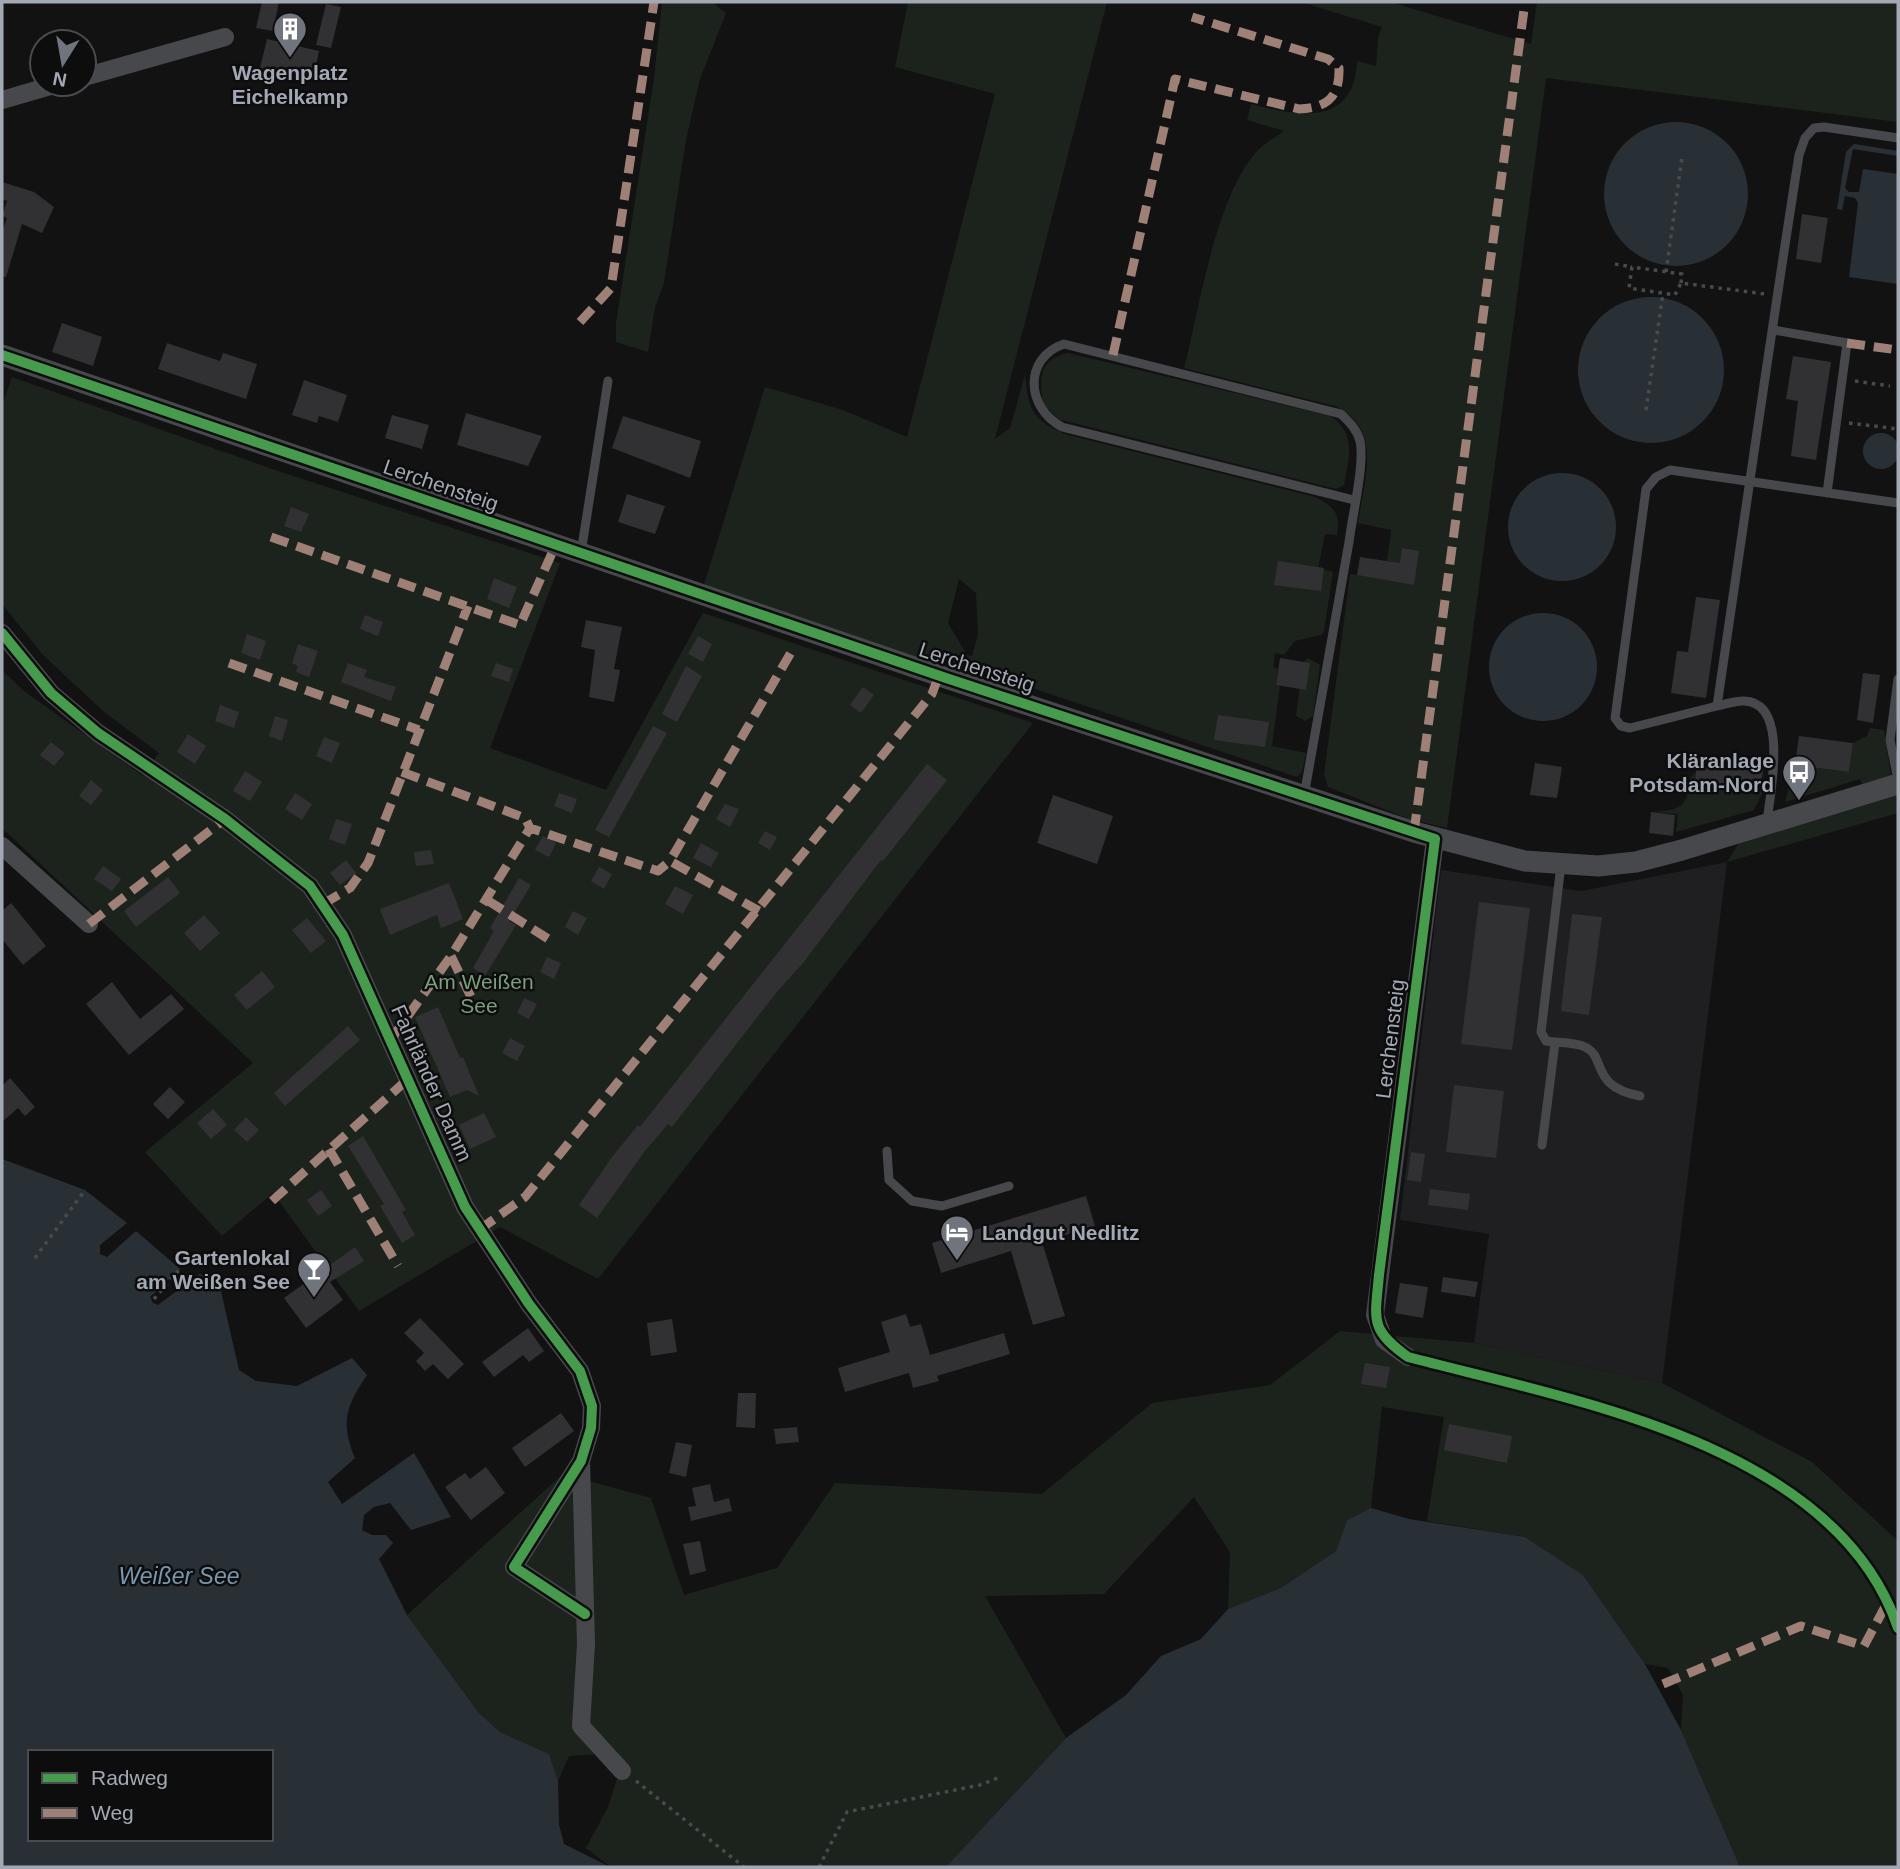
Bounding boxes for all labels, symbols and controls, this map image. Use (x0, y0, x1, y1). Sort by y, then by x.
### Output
building icon: Wagenplatz Eichelkamp (271, 10, 309, 59)
north arrow (28, 28, 98, 98)
place label: Wagenplatz Eichelkamp (232, 61, 348, 108)
text: N (51, 68, 69, 91)
street label: Lerchensteig (380, 455, 502, 515)
street label: Lerchensteig (916, 637, 1038, 697)
place label: Kläranlage Potsdam-Nord (1629, 749, 1774, 796)
bus stop icon: Kläranlage Potsdam-Nord (1780, 753, 1818, 802)
park label: Am Weißen See (424, 970, 534, 1017)
street label: Lerchensteig (1371, 978, 1409, 1100)
street label: Fahrländer Damm (387, 1001, 477, 1165)
hotel icon: Landgut Nedlitz (938, 1213, 976, 1262)
place label: Landgut Nedlitz (982, 1221, 1139, 1244)
place label: Gartenlokal am Weißen See (136, 1246, 290, 1293)
bar icon: Gartenlokal am Weißen See (295, 1250, 333, 1299)
water label: Weißer See (118, 1563, 240, 1589)
legend (28, 1750, 273, 1841)
text: Radweg (91, 1766, 168, 1789)
text: Weg (91, 1801, 134, 1824)

